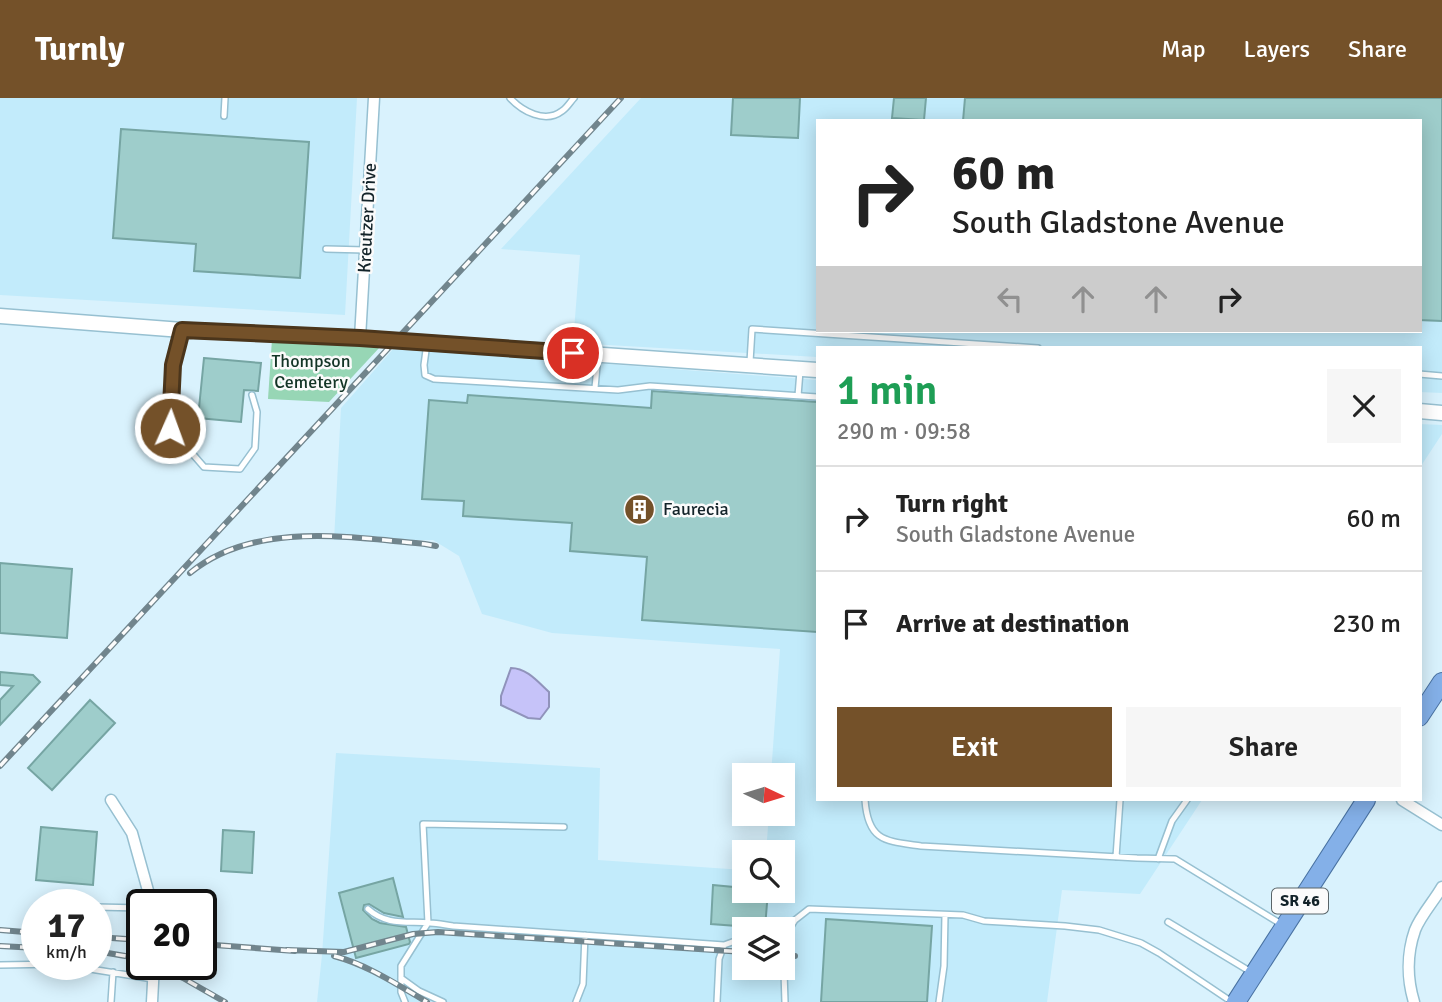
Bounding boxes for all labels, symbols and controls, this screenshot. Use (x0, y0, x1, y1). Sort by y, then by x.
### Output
text: Turnly (35, 29, 125, 70)
text: Map (1161, 34, 1206, 64)
text: Layers (1244, 34, 1310, 64)
text: Share (1348, 34, 1407, 64)
text: 60 m (952, 143, 1055, 203)
icon: right (837, 147, 928, 238)
street label: Kreutzer Drive (353, 162, 381, 274)
text: South Gladstone Avenue (952, 203, 1285, 242)
icon: left (991, 280, 1029, 318)
icon: ahead (1064, 280, 1102, 318)
icon: ahead (1137, 280, 1175, 318)
icon: right (1210, 280, 1248, 318)
pin (543, 323, 603, 383)
icon: arrive (554, 334, 592, 372)
park label: Thompson Cemetery (272, 350, 350, 393)
text: 1 min (837, 365, 938, 416)
button: close (1327, 369, 1401, 443)
position arrow (133, 391, 207, 465)
text: 290 m · 09:58 (837, 417, 971, 446)
text: Turn right (896, 488, 1008, 520)
building icon: Faurecia (623, 492, 657, 526)
place label: Faurecia (663, 498, 729, 520)
icon: right (837, 500, 875, 538)
text: 60 m (1346, 503, 1401, 535)
text: South Gladstone Avenue (896, 520, 1135, 549)
icon: arrive (837, 605, 875, 643)
text: Arrive at destination (896, 608, 1129, 640)
text: 230 m (1332, 608, 1401, 640)
button: Exit (837, 707, 1112, 787)
button: Share (1126, 707, 1401, 787)
north arrow (732, 763, 794, 826)
map controls (732, 763, 795, 980)
button: search (732, 840, 795, 903)
road number: SR 46 (1272, 888, 1328, 914)
speed limit sign: 20 (126, 889, 217, 980)
text: 17 (48, 904, 85, 947)
button: layers (732, 917, 795, 980)
text: km/h (46, 941, 87, 963)

